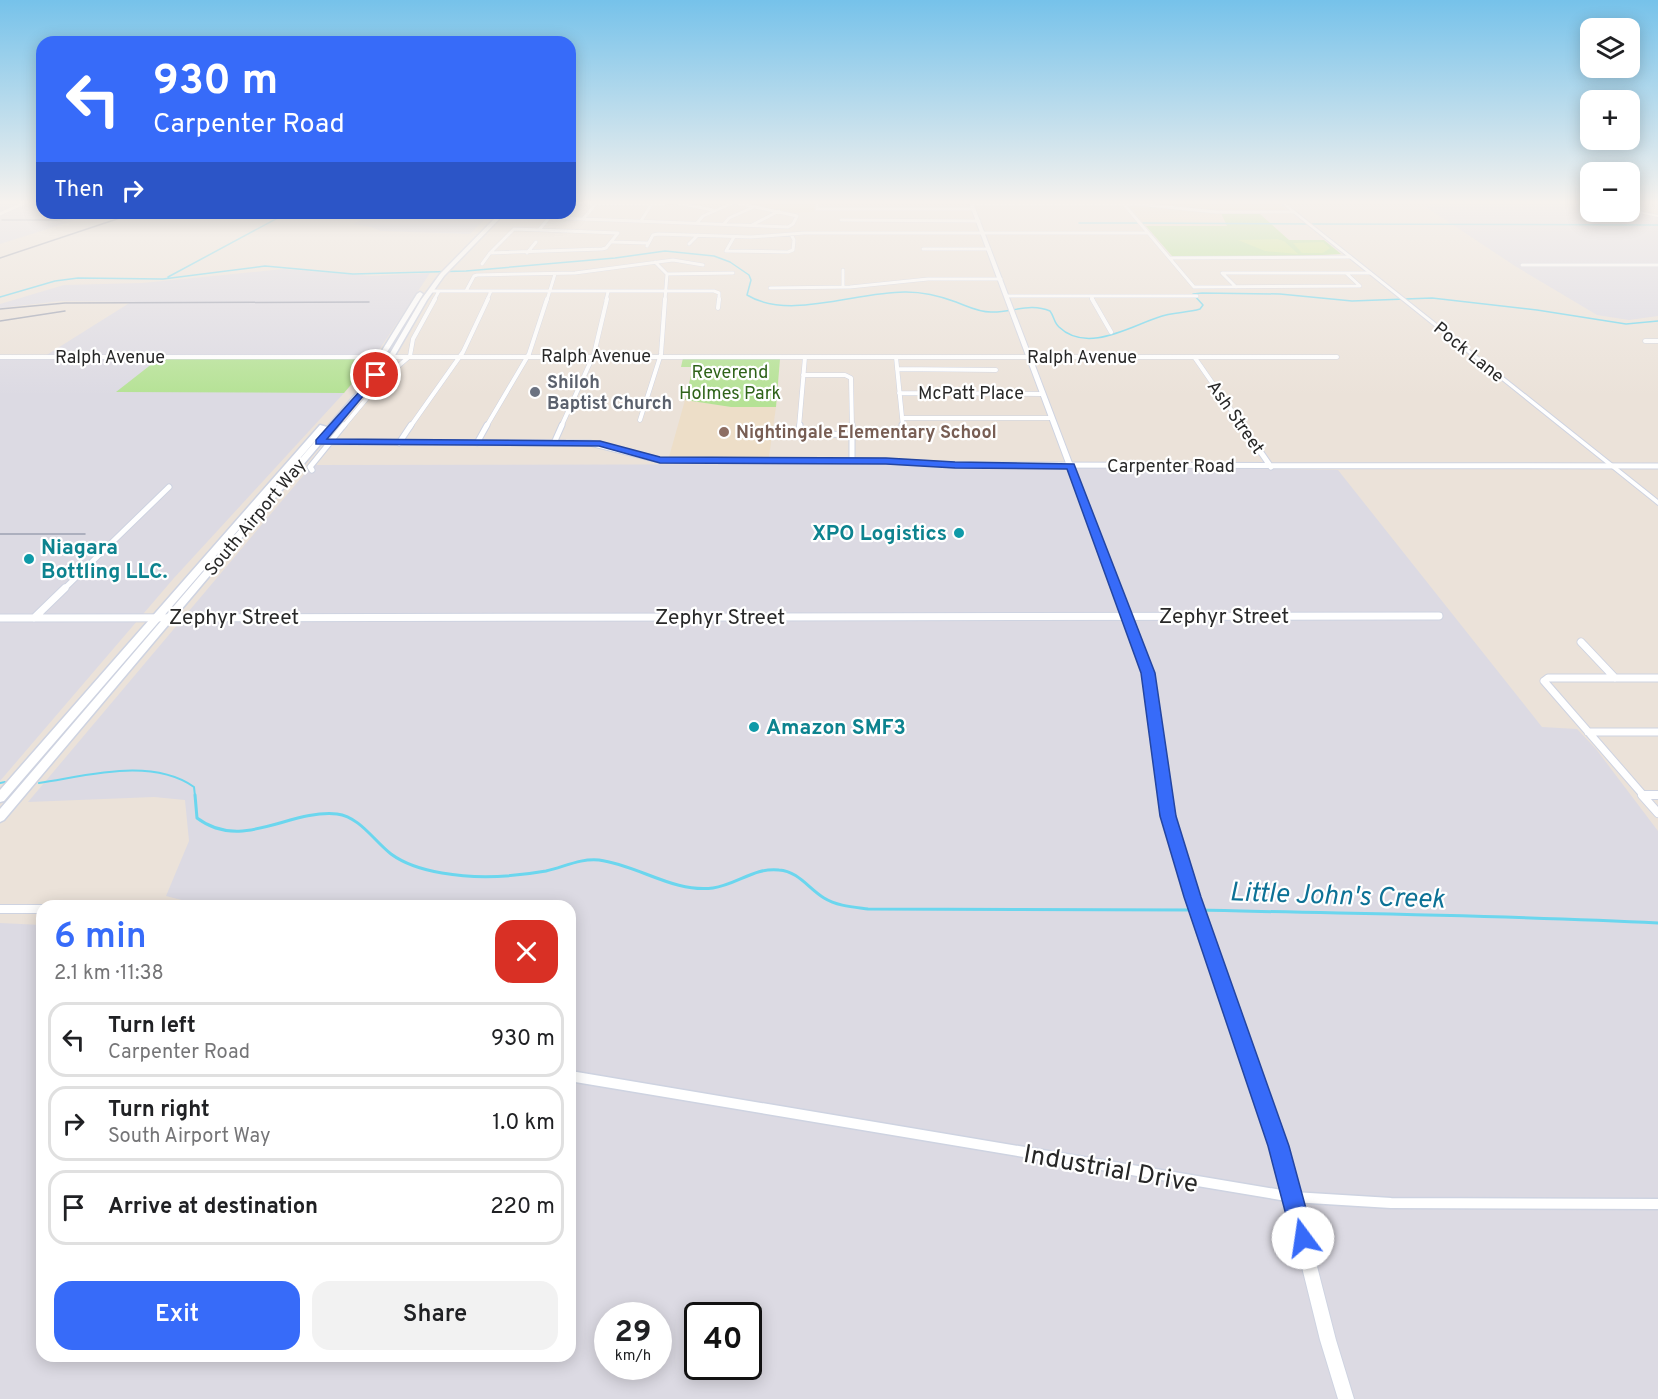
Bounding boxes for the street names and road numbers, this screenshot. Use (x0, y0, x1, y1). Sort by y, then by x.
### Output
street label: Pock Lane (1428, 318, 1508, 389)
street label: Ralph Avenue (541, 346, 651, 369)
street label: Ralph Avenue (55, 347, 165, 370)
street label: Ralph Avenue (1027, 347, 1137, 370)
street label: Ash Street (1201, 377, 1268, 459)
street label: McPatt Place (918, 383, 1024, 406)
street label: South Airport Way (200, 454, 312, 581)
street label: Carpenter Road (1107, 456, 1235, 479)
street label: Zephyr Street (1159, 604, 1289, 631)
street label: Zephyr Street (169, 605, 299, 632)
street label: Zephyr Street (655, 605, 785, 632)
street label: Industrial Drive (1020, 1139, 1201, 1202)

